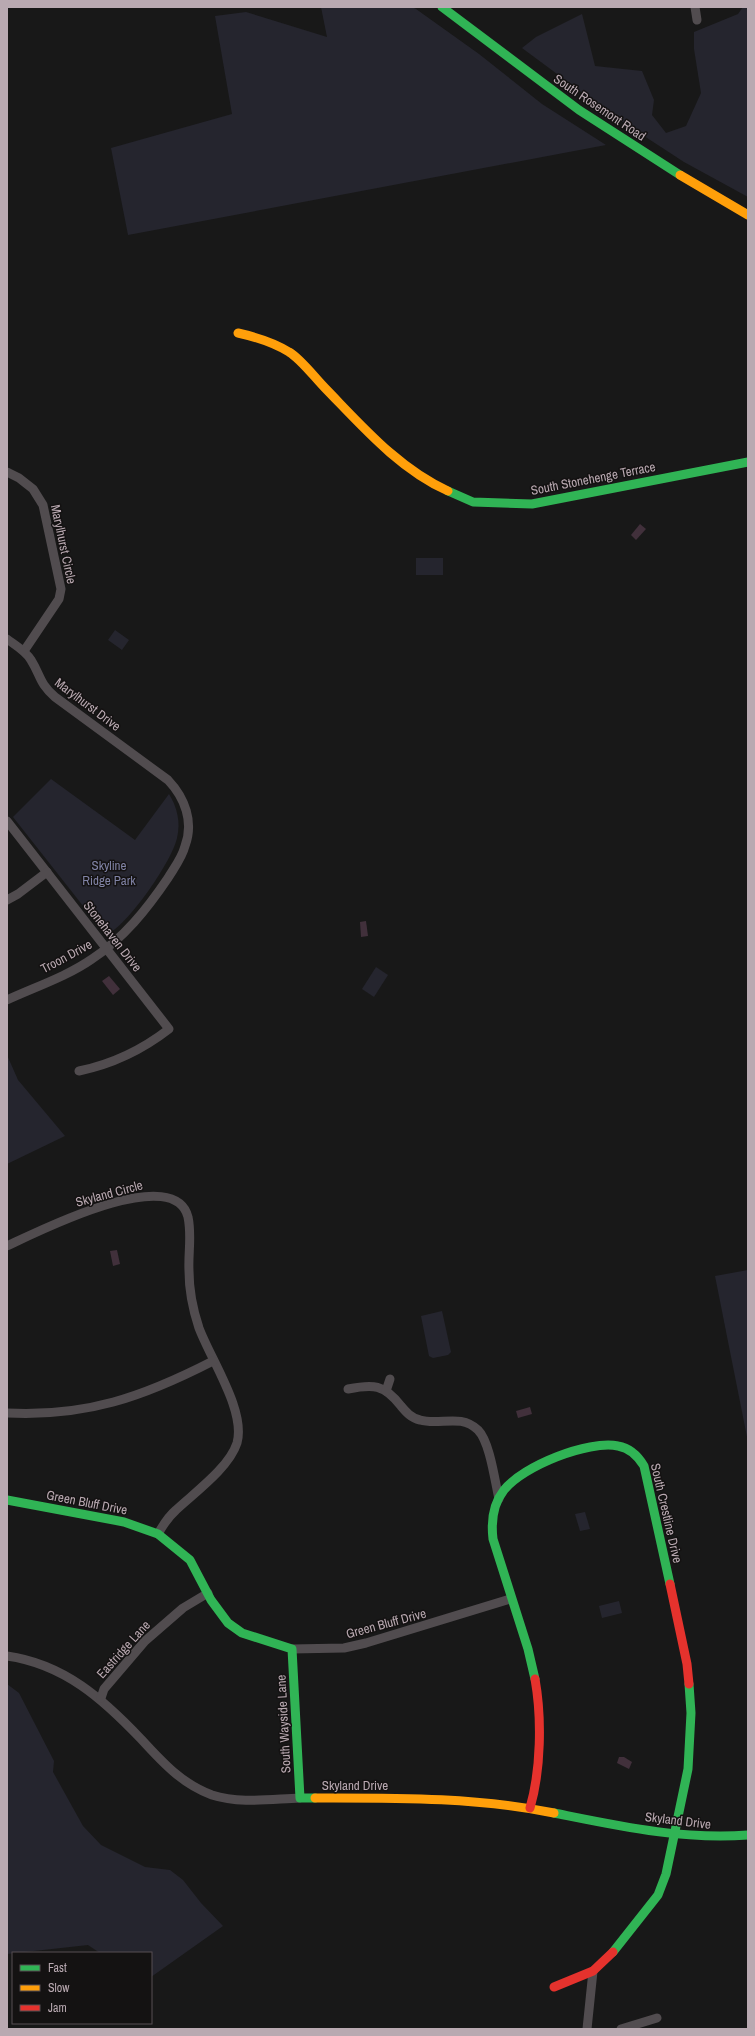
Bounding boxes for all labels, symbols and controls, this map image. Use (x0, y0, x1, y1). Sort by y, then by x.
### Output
street label: South Rosemont Road (550, 70, 649, 145)
street label: South Stonehenge Terrace (529, 458, 657, 499)
street label: Marylhurst Circle (47, 503, 80, 585)
street label: Marylhurst Drive (51, 674, 124, 735)
park label: Skyline Ridge Park (82, 857, 136, 889)
street label: Stonehaven Drive (80, 897, 146, 975)
street label: Troon Drive (38, 936, 95, 977)
street label: Skyland Circle (74, 1176, 145, 1211)
street label: South Crestline Drive (647, 1462, 686, 1565)
street label: Green Bluff Drive (45, 1486, 129, 1519)
street label: Green Bluff Drive (344, 1605, 428, 1642)
street label: Eastridge Lane (93, 1617, 154, 1682)
street label: South Wayside Lane (272, 1674, 295, 1774)
street label: Skyland Drive (322, 1777, 388, 1794)
street label: Skyland Drive (644, 1808, 712, 1833)
legend (12, 1952, 152, 2024)
text: Fast (48, 1960, 67, 1976)
text: Slow (48, 1980, 70, 1996)
text: Jam (48, 2000, 67, 2016)

